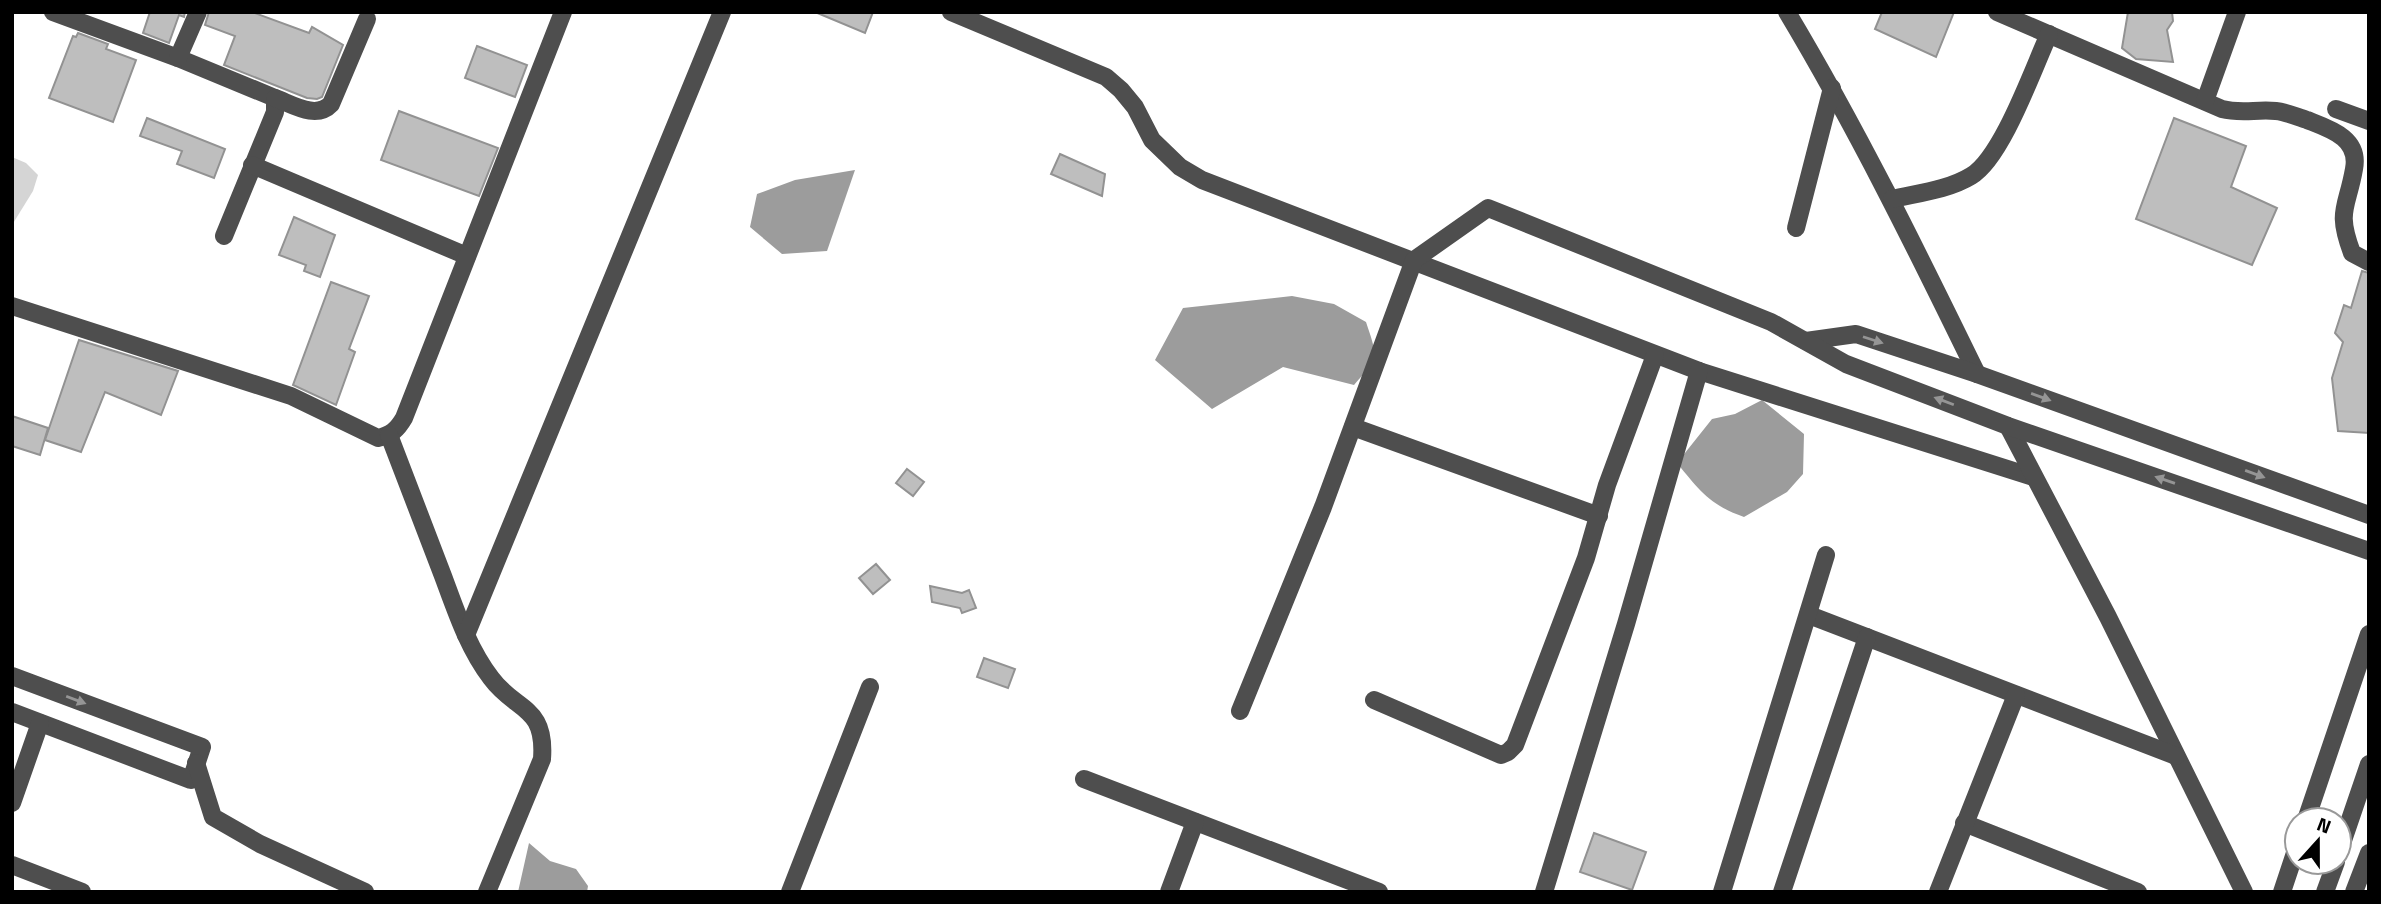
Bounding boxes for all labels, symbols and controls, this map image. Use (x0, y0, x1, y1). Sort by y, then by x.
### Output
one-way arrow (1863, 335, 1884, 346)
one-way arrow (2031, 392, 2052, 403)
one-way arrow (1933, 396, 1954, 407)
one-way arrow (2245, 469, 2266, 480)
one-way arrow (2155, 474, 2176, 485)
one-way arrow (66, 695, 87, 706)
north arrow (2283, 806, 2353, 876)
text: N (2313, 809, 2336, 841)

